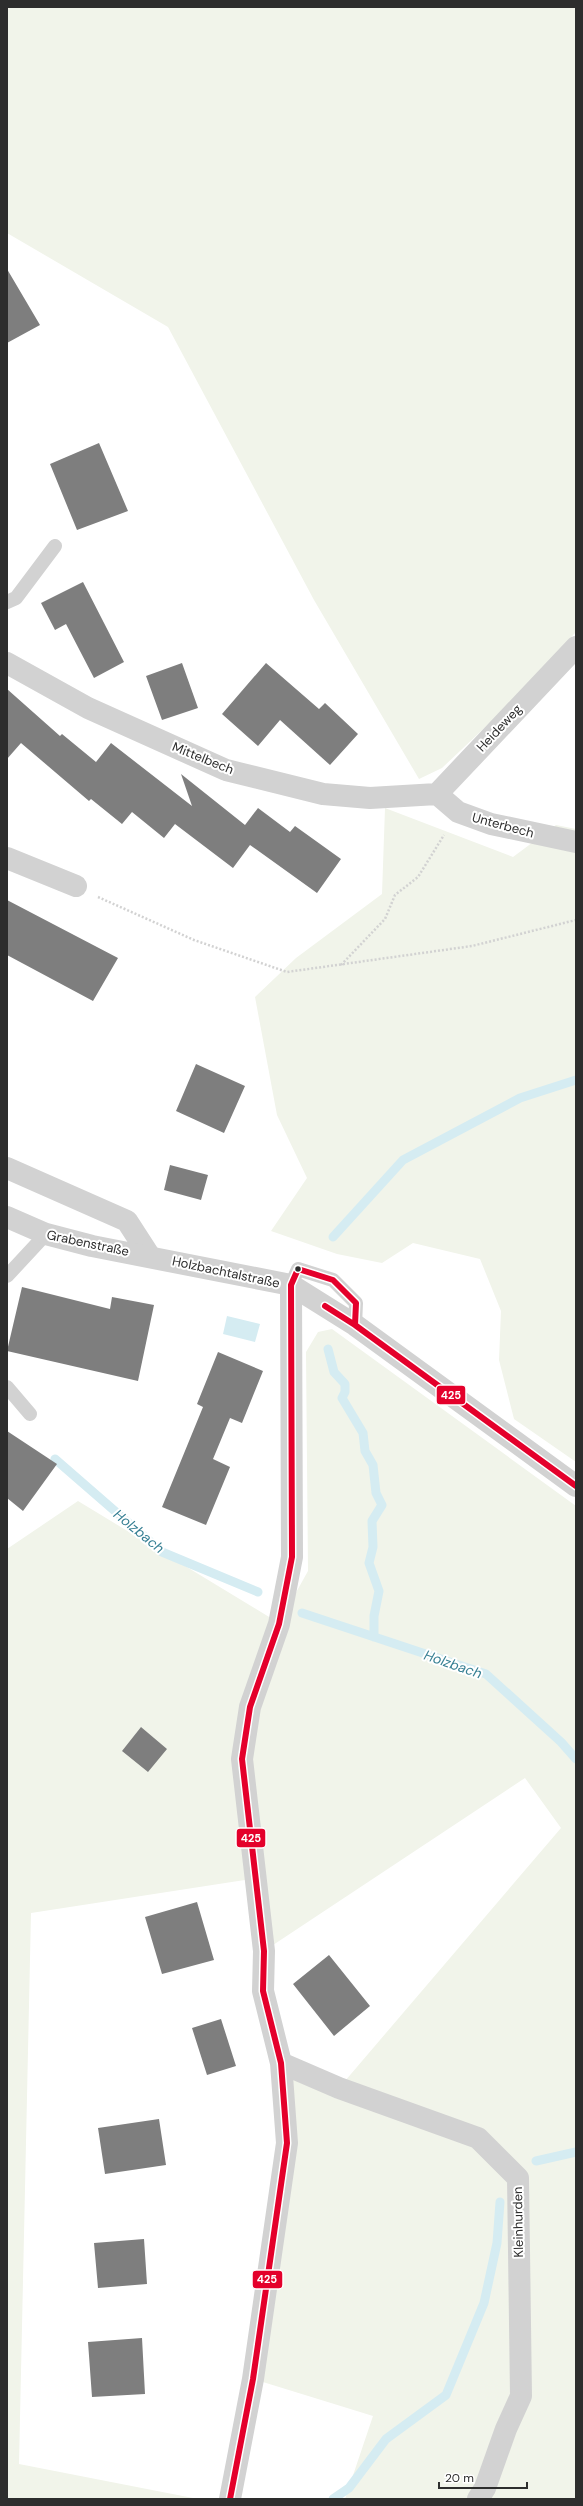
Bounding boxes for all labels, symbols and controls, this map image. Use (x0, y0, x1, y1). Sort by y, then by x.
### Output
street label: Heideweg (473, 701, 525, 755)
street label: Mittelbech (170, 738, 236, 778)
street label: Unterbech (470, 809, 536, 841)
street label: Grabenstraße (45, 1226, 131, 1260)
street label: Holzbachtalstraße (171, 1252, 281, 1292)
unlabelled marker (293, 1264, 303, 1274)
line badge: 425 (436, 1385, 466, 1405)
text: 425 (441, 1388, 461, 1402)
water label: Holzbach (110, 1505, 168, 1557)
water label: Holzbach (422, 1646, 484, 1682)
line badge: 425 (236, 1828, 266, 1848)
text: 425 (241, 1831, 261, 1845)
street label: Kleinhurden (509, 2186, 527, 2258)
line badge: 425 (252, 2270, 283, 2289)
text: 425 (257, 2272, 277, 2286)
scale bar (439, 2464, 527, 2490)
text: 20 m (445, 2470, 474, 2486)

